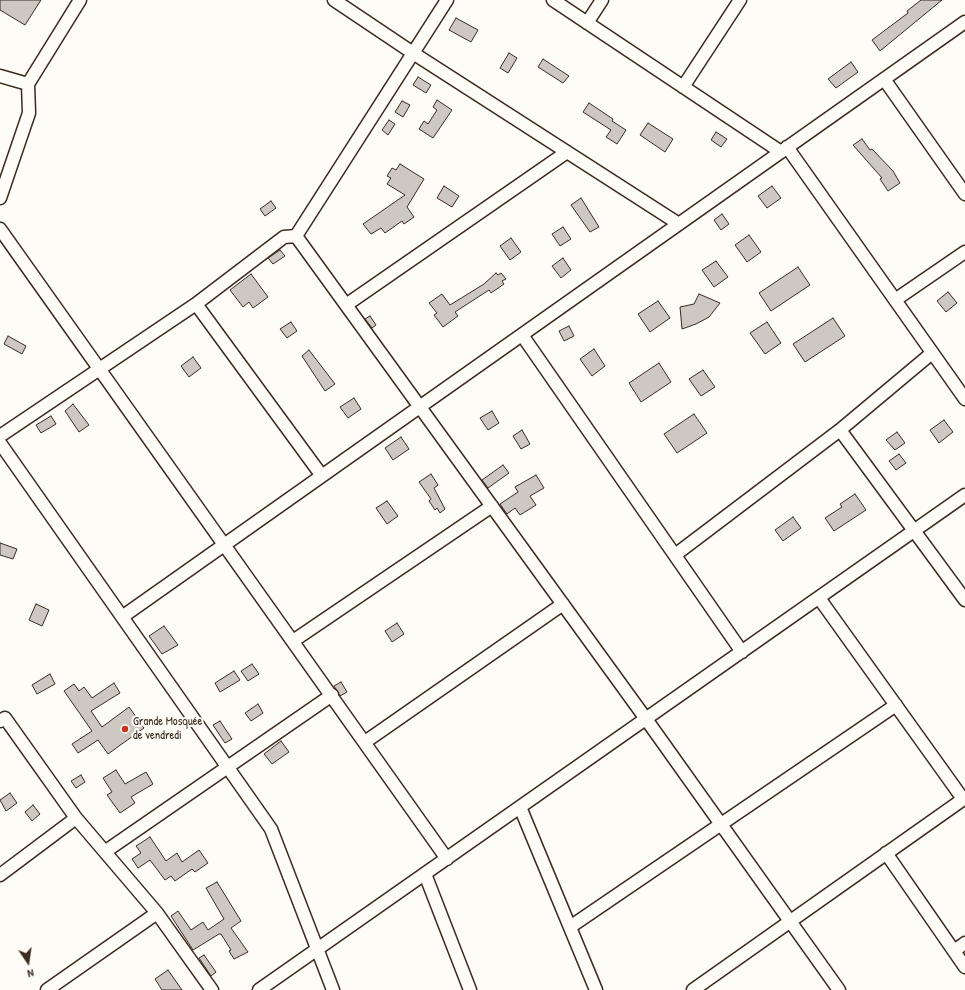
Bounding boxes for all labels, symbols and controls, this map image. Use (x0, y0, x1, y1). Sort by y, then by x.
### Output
place label: Grande Mosquée de vendredi (133, 715, 202, 743)
marker: Grande Mosquée de vendredi (120, 724, 130, 734)
north arrow (8, 942, 48, 982)
text: N (26, 966, 35, 981)

